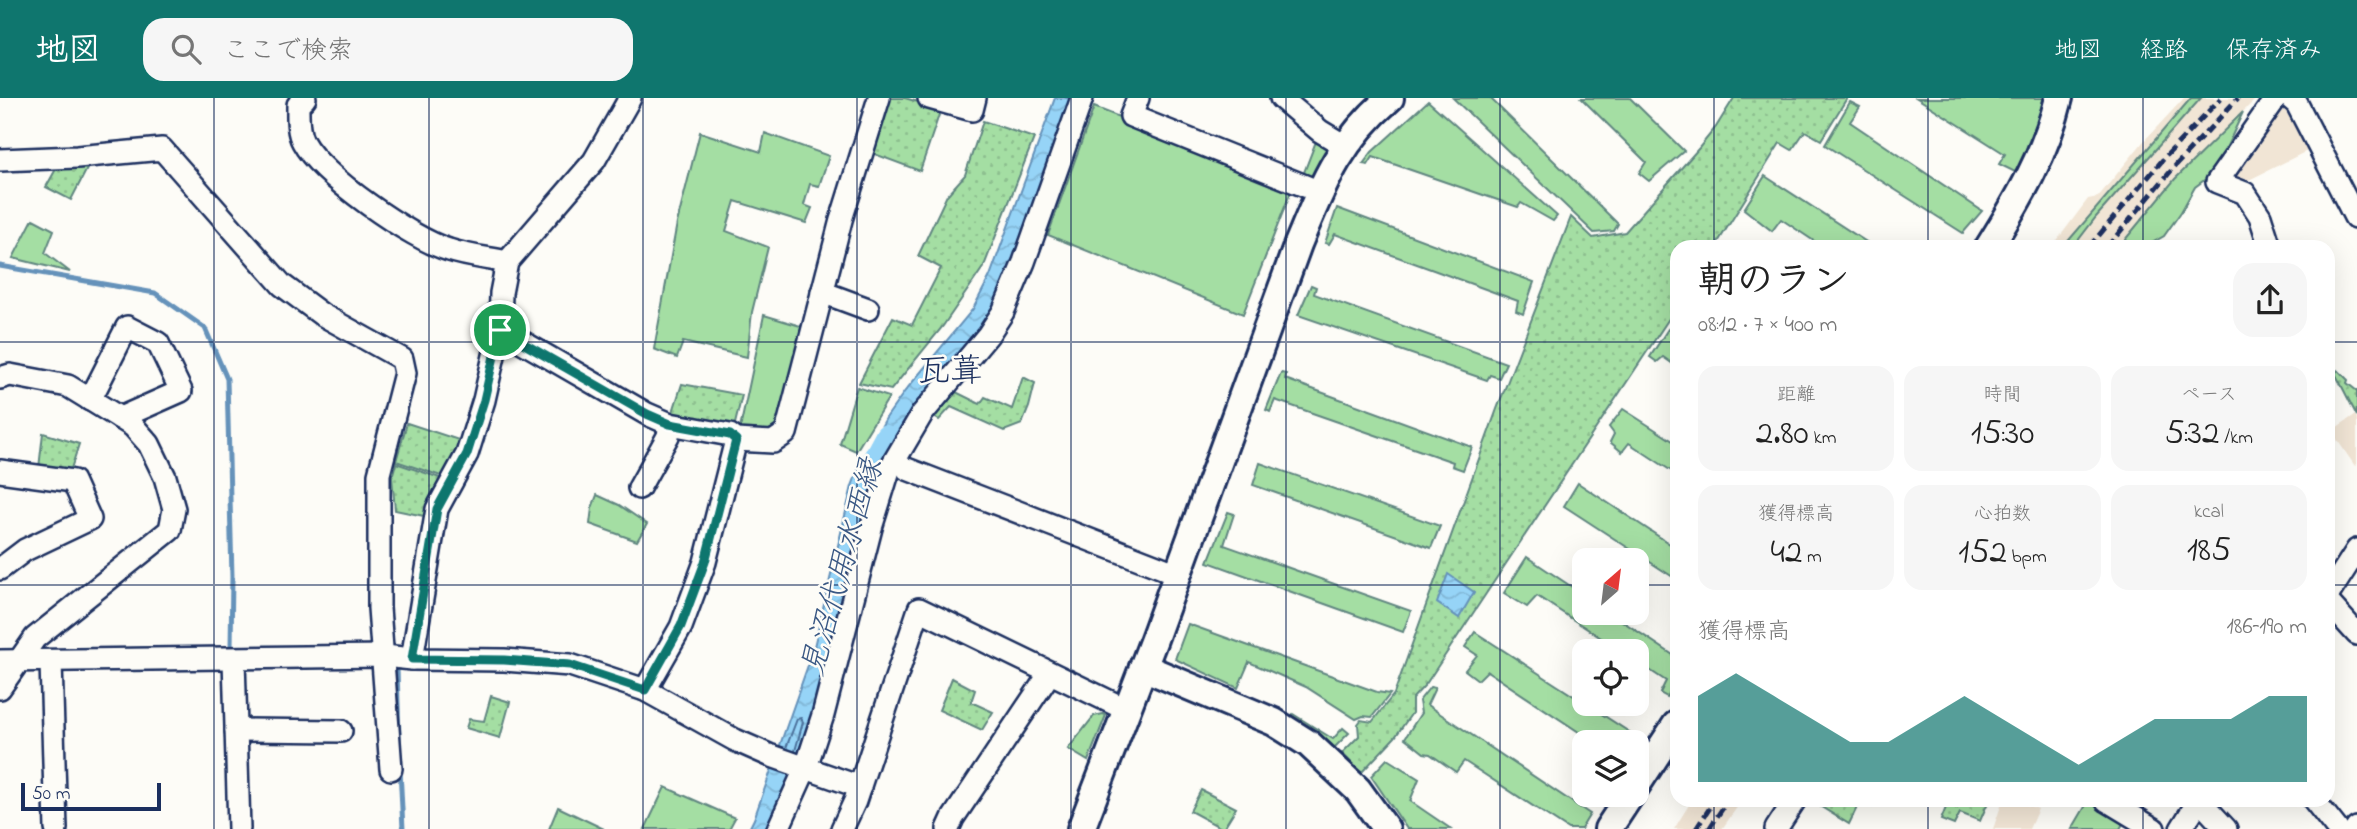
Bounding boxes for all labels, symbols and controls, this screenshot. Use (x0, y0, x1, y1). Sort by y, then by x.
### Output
search box (143, 18, 633, 81)
text: 地図 (35, 28, 101, 76)
icon: search (167, 30, 205, 68)
text: ここで検索 (223, 33, 353, 71)
text: 地図 (2054, 34, 2102, 69)
text: 経路 (2140, 34, 2188, 69)
text: 保存済み (2226, 34, 2322, 69)
text: 朝のラン (1698, 255, 1850, 311)
button: share (2233, 263, 2307, 337)
pin (470, 300, 530, 360)
text: 08:12 · 7 × 400 m (1698, 309, 1837, 342)
icon: arrive (481, 311, 519, 349)
district label: 瓦葺 (917, 349, 983, 397)
text: 距離 (1777, 382, 1815, 409)
text: 時間 (1983, 382, 2022, 409)
text: ペース (2181, 382, 2237, 409)
text: 2.80 (1756, 409, 1809, 460)
text: 15:30 (1971, 409, 2034, 460)
text: 5:32 (2165, 409, 2219, 460)
text: km (1809, 425, 1836, 452)
text: /km (2219, 425, 2253, 452)
water label: 見沼代用水西縁 (791, 451, 898, 682)
text: kcal (2194, 499, 2224, 526)
text: 獲得標高 (1758, 501, 1834, 528)
text: 心拍数 (1974, 501, 2031, 528)
text: 185 (2187, 526, 2231, 577)
text: 42 (1771, 528, 1802, 579)
text: 152 (1958, 528, 2007, 579)
text: m (1802, 544, 1822, 571)
text: bpm (2007, 544, 2047, 571)
north arrow (1572, 548, 1648, 625)
map controls (1572, 548, 1649, 807)
text: 186–190 m (2227, 611, 2307, 644)
text: 獲得標高 (1698, 616, 1790, 649)
button: locate (1572, 639, 1649, 716)
button: layers (1572, 730, 1649, 807)
scale bar (21, 780, 161, 812)
text: 50 m (32, 781, 71, 808)

